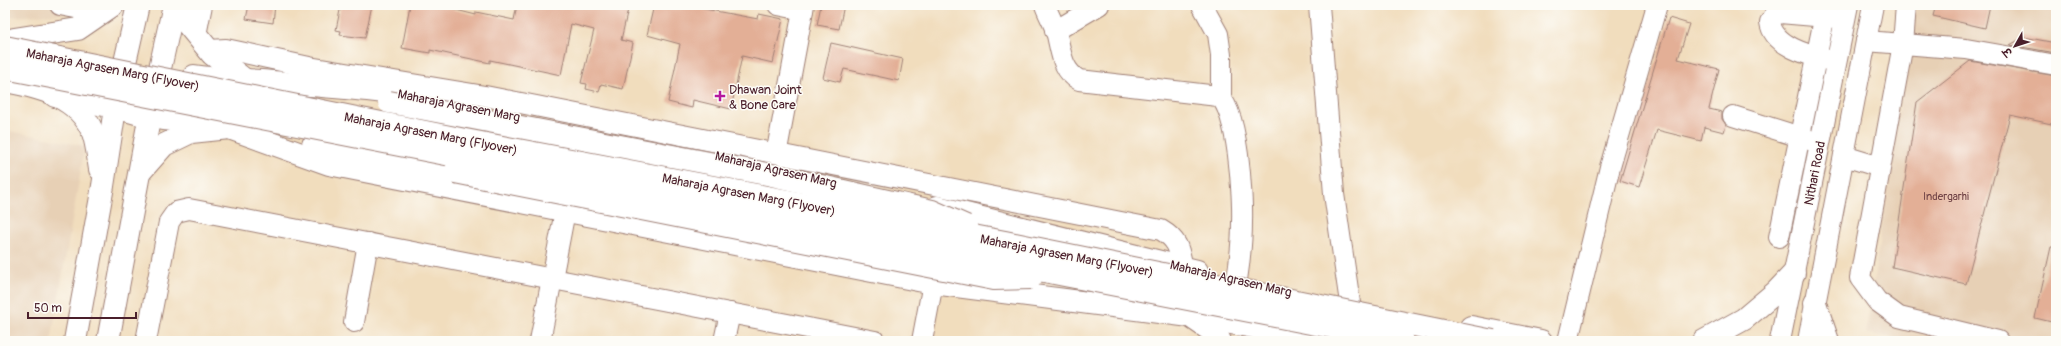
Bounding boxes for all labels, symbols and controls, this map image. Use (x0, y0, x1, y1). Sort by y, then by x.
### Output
north arrow (1995, 26, 2035, 66)
text: उ (1999, 44, 2016, 60)
street label: Maharaja Agrasen Marg (Flyover) (25, 45, 201, 95)
place label: Dhawan Joint & Bone Care (729, 82, 803, 113)
street label: Maharaja Agrasen Marg (396, 86, 522, 126)
marker: Dhawan Joint & Bone Care (714, 90, 726, 102)
street label: Maharaja Agrasen Marg (Flyover) (343, 109, 519, 159)
street label: Nithari Road (1801, 140, 1829, 207)
street label: Maharaja Agrasen Marg (713, 148, 839, 192)
street label: Maharaja Agrasen Marg (Flyover) (661, 170, 837, 220)
house number: Indergarhi (1923, 190, 1969, 203)
street label: Maharaja Agrasen Marg (Flyover) (979, 231, 1155, 281)
street label: Maharaja Agrasen Marg (1168, 257, 1294, 301)
scale bar (28, 294, 136, 320)
text: 50 m (34, 301, 62, 316)

